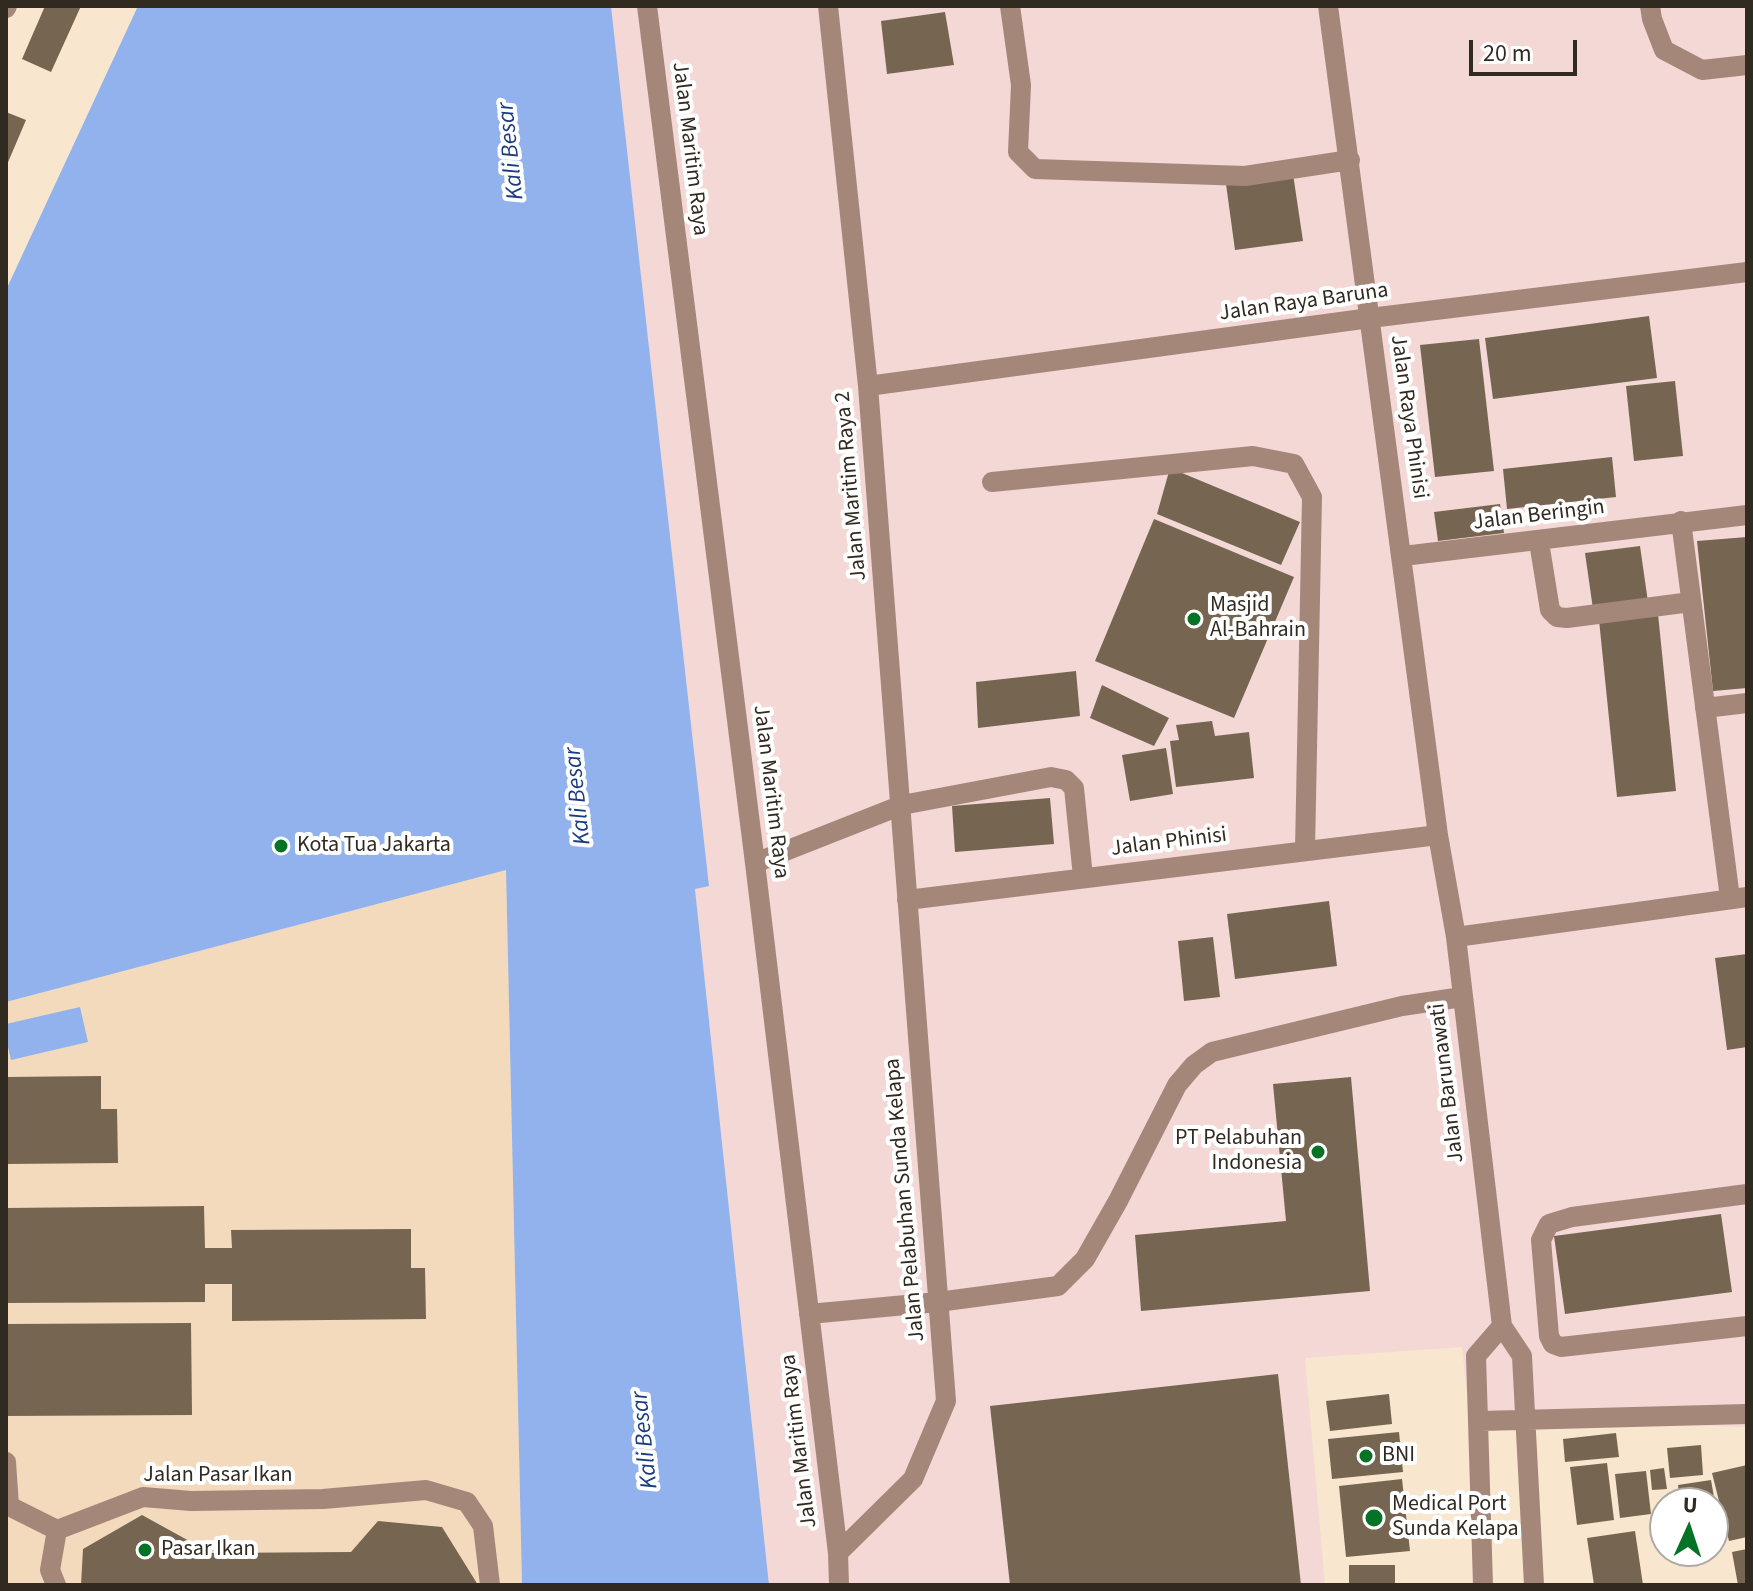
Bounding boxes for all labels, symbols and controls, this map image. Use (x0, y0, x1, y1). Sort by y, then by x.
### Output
scale bar (1473, 24, 1581, 74)
text: 20 m (1483, 36, 1532, 71)
street label: Jalan Maritim Raya (665, 61, 713, 237)
water label: Kali Besar (493, 101, 531, 201)
street label: Jalan Raya Baruna (1218, 278, 1390, 328)
street label: Jalan Raya Phinisi (1383, 333, 1433, 501)
street label: Jalan Maritim Raya 2 (831, 390, 873, 582)
street label: Jalan Beringin (1472, 495, 1606, 537)
place label: Masjid Al-Bahrain (1210, 593, 1306, 644)
marker: Masjid Al-Bahrain (1185, 610, 1203, 628)
street label: Jalan Maritim Raya (746, 704, 794, 880)
water label: Kali Besar (560, 746, 598, 846)
street label: Jalan Phinisi (1109, 823, 1229, 863)
place label: Kota Tua Jakarta (297, 833, 451, 859)
marker: Kota Tua Jakarta (272, 837, 290, 855)
street label: Jalan Barunawati (1425, 1002, 1471, 1164)
street label: Jalan Pelabuhan Sunda Kelapa (880, 1057, 932, 1343)
place label: PT Pelabuhan Indonesia (1175, 1126, 1302, 1178)
marker: PT Pelabuhan Indonesia (1309, 1143, 1327, 1161)
street label: Jalan Maritim Raya (776, 1353, 824, 1529)
water label: Kali Besar (627, 1390, 665, 1490)
place label: BNI (1382, 1443, 1415, 1469)
marker: BNI (1357, 1447, 1375, 1465)
street label: Jalan Pasar Ikan (143, 1463, 293, 1489)
north arrow (1649, 1487, 1729, 1567)
text: U (1682, 1489, 1698, 1521)
place label: Medical Port Sunda Kelapa (1392, 1492, 1519, 1544)
marker: Medical Port Sunda Kelapa (1363, 1507, 1385, 1529)
place label: Pasar Ikan (161, 1537, 256, 1563)
marker: Pasar Ikan (136, 1541, 154, 1559)

